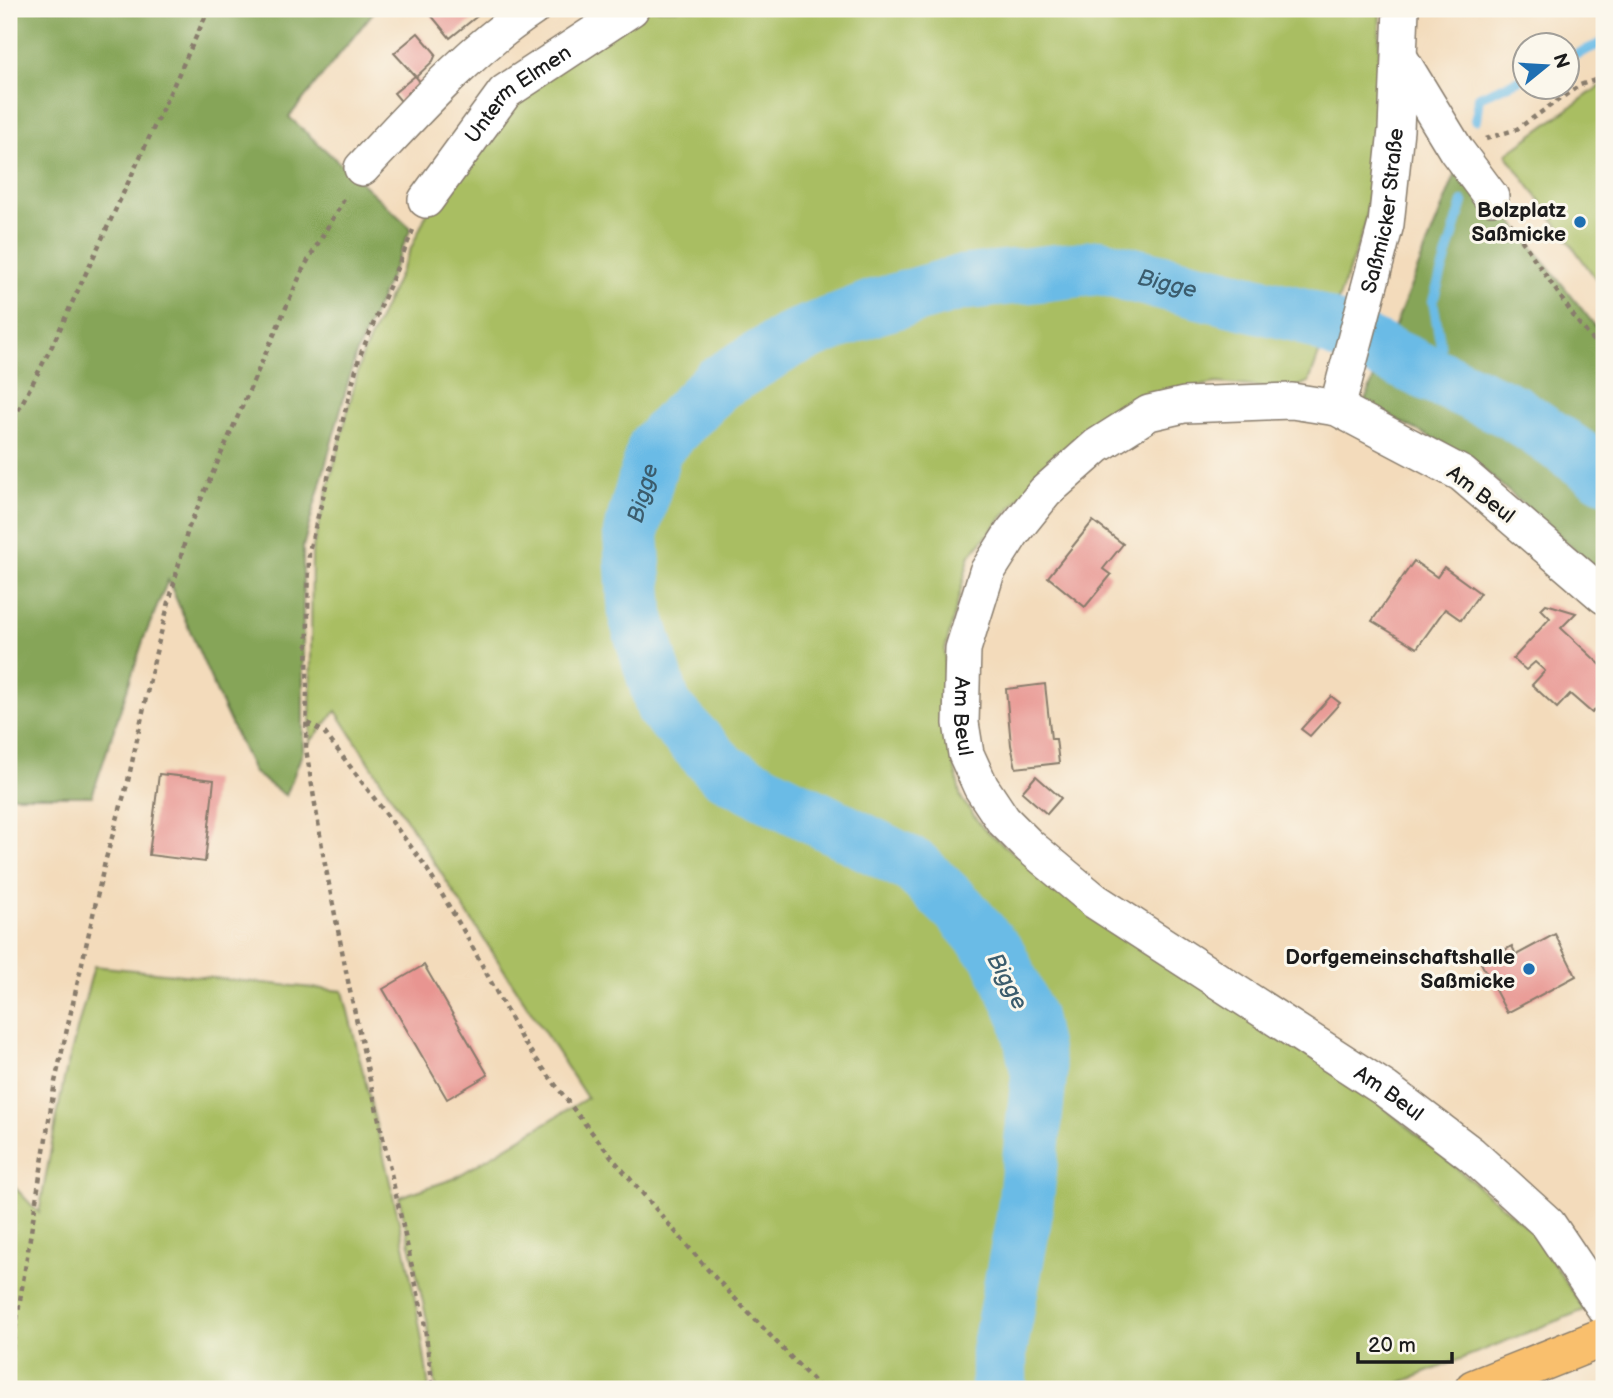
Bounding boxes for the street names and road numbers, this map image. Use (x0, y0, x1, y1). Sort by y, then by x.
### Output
street label: Unterm Elmen (460, 40, 576, 148)
street label: Saßmicker Straße (1356, 127, 1409, 296)
street label: Am Beul (1442, 460, 1520, 529)
street label: Am Beul (948, 676, 978, 757)
street label: Am Beul (1349, 1060, 1428, 1127)

